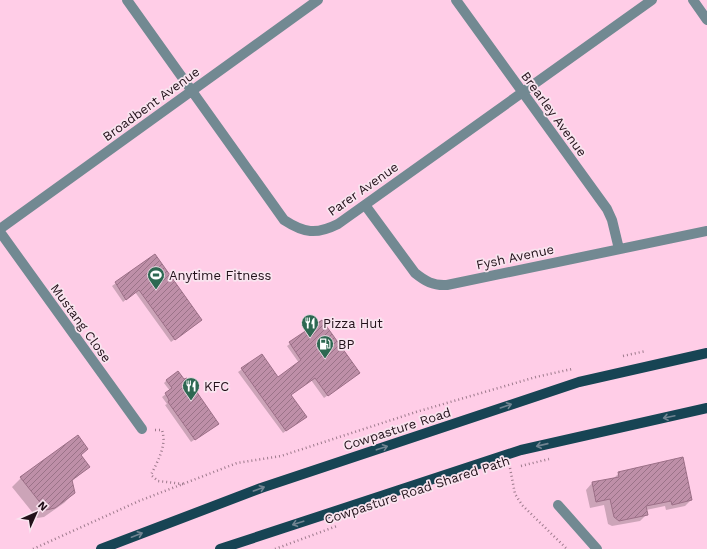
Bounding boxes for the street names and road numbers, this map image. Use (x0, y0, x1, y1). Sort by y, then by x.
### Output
street label: Broadbent Avenue (100, 64, 202, 144)
street label: Brearley Avenue (518, 69, 590, 159)
street label: Parer Avenue (325, 159, 401, 219)
street label: Fysh Avenue (475, 241, 555, 273)
street label: Mustang Close (48, 281, 114, 365)
street label: Cowpasture Road (341, 405, 453, 453)
street label: Cowpasture Road Shared Path (323, 453, 511, 527)

